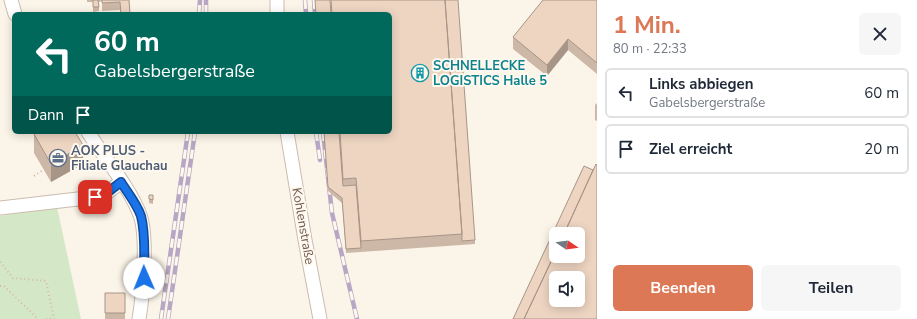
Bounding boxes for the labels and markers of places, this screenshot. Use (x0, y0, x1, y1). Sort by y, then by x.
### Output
place label: SCHNELLECKE LOGISTICS Halle 5 (433, 57, 547, 90)
building icon: SCHNELLECKE LOGISTICS Halle 5 (410, 63, 430, 83)
place label: AOK PLUS - Filiale Glauchau (71, 142, 168, 175)
office icon: AOK PLUS - Filiale Glauchau (48, 148, 68, 168)
pin (78, 180, 112, 214)

